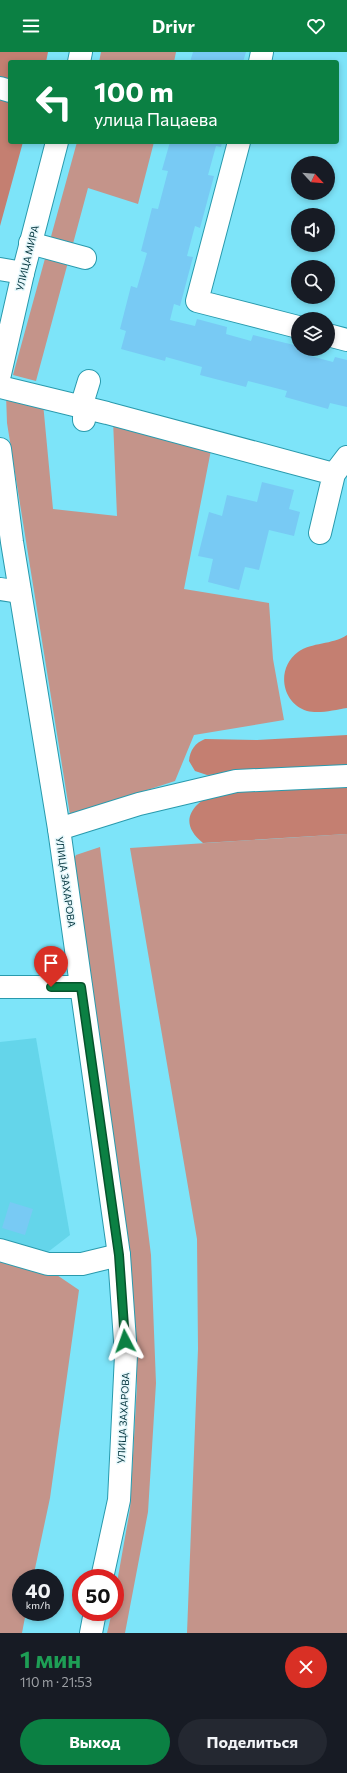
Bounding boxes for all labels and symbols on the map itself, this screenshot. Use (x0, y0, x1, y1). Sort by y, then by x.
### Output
north arrow (291, 156, 335, 200)
street label: УЛИЦА МИРА (13, 224, 41, 292)
street label: УЛИЦА ЗАХАРОВА (54, 836, 78, 928)
pin (34, 946, 68, 987)
position arrow (104, 1320, 146, 1362)
street label: УЛИЦА ЗАХАРОВА (115, 1372, 131, 1464)
speed limit sign: 50 (72, 1569, 124, 1621)

